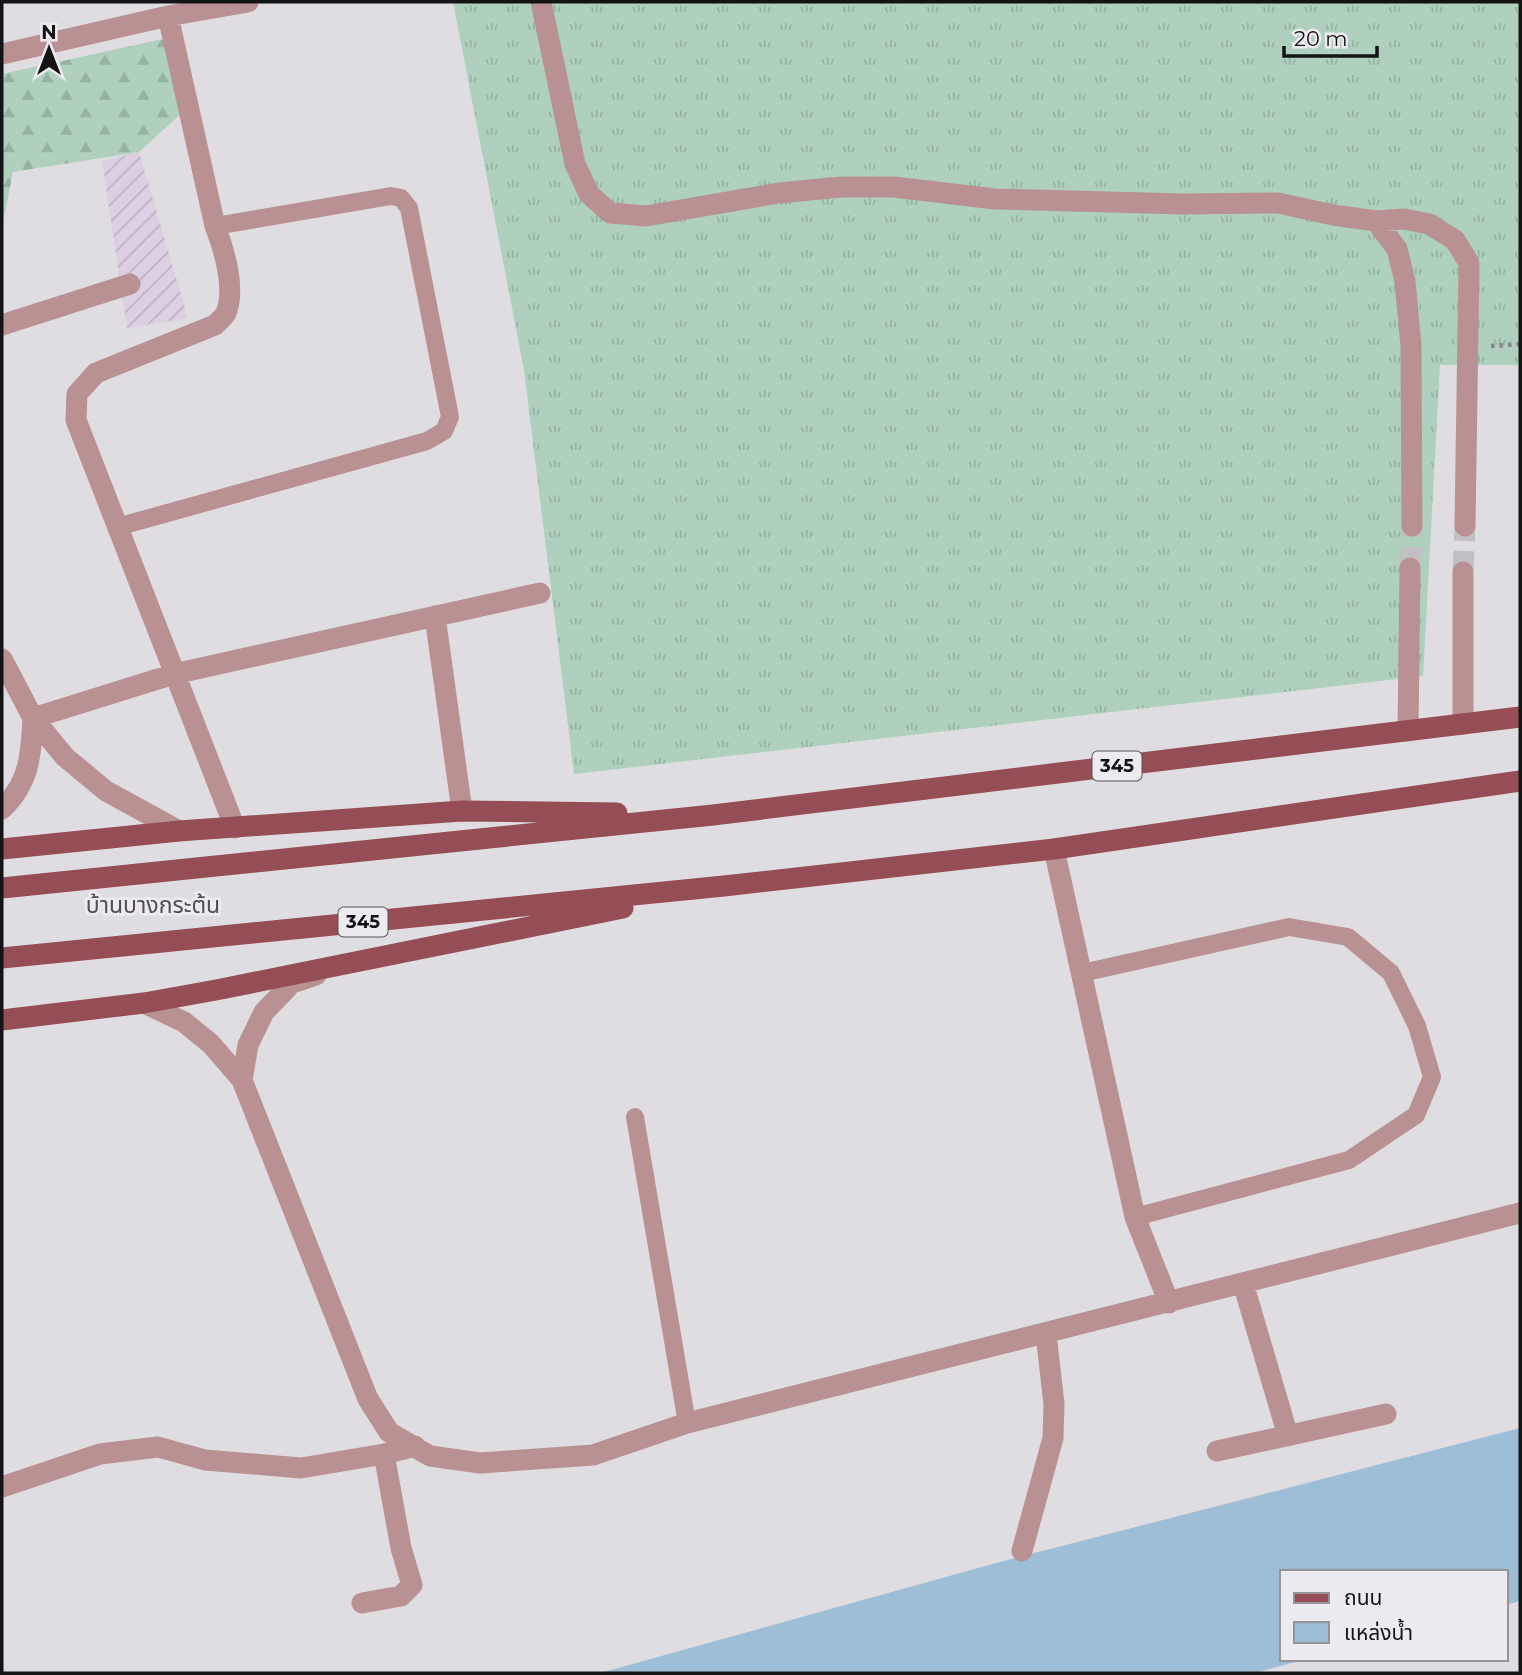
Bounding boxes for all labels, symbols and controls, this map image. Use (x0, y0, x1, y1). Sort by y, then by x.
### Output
north arrow (14, 14, 84, 84)
scale bar (1284, 14, 1377, 58)
text: N (41, 21, 57, 44)
text: 20 m (1294, 26, 1348, 51)
road number: 345 (1092, 752, 1142, 780)
district label: บ้านบางกระต้น (86, 891, 220, 919)
road number: 345 (338, 908, 388, 937)
legend (1280, 1570, 1508, 1661)
text: ถนน (1344, 1585, 1382, 1610)
text: แหล่งน้ำ (1344, 1618, 1413, 1645)

